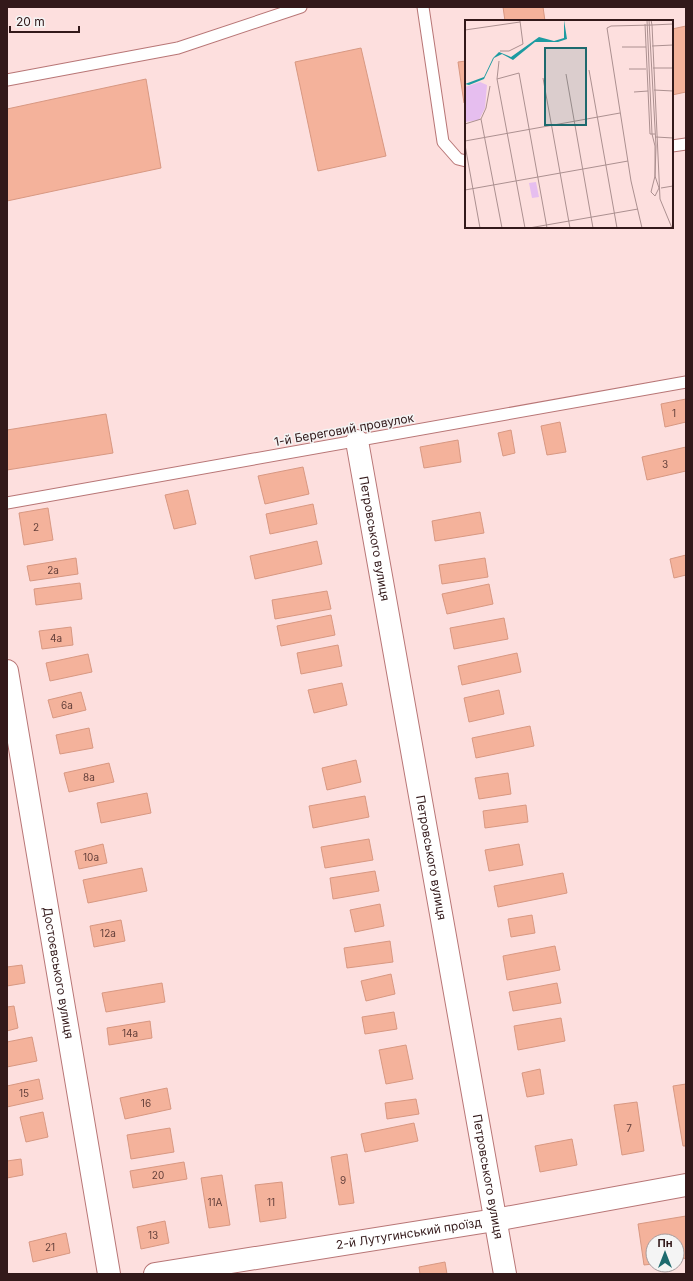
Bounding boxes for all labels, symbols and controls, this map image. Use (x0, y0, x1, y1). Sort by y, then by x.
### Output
scale bar (10, 8, 79, 34)
text: 20 m (16, 14, 45, 29)
inset map (465, 20, 673, 228)
house number: 1 (672, 407, 676, 419)
street label: 1-й Береговий провулок (273, 410, 415, 449)
house number: 3 (662, 458, 668, 470)
street label: Петровського вулиця (356, 475, 393, 602)
house number: 2 (33, 521, 39, 533)
house number: 2а (47, 564, 59, 576)
house number: 4а (50, 632, 62, 644)
house number: 6а (61, 699, 73, 711)
house number: 8а (83, 771, 95, 783)
street label: Петровського вулиця (413, 794, 450, 921)
house number: 10а (83, 851, 99, 863)
street label: Достоєвського вулиця (40, 906, 77, 1040)
house number: 12а (100, 927, 116, 939)
house number: 14а (122, 1027, 138, 1039)
house number: 15 (19, 1087, 29, 1099)
house number: 16 (141, 1097, 151, 1109)
street label: Петровського вулиця (470, 1113, 507, 1240)
house number: 7 (626, 1122, 632, 1134)
house number: 20 (152, 1169, 164, 1181)
house number: 9 (340, 1174, 346, 1186)
house number: 11А (207, 1196, 223, 1208)
house number: 11 (267, 1196, 275, 1208)
street label: 2-й Лутугинський проїзд (335, 1214, 483, 1252)
house number: 13 (148, 1229, 158, 1241)
north arrow (645, 1233, 685, 1273)
text: Пн (657, 1236, 673, 1250)
house number: 21 (45, 1241, 55, 1253)

